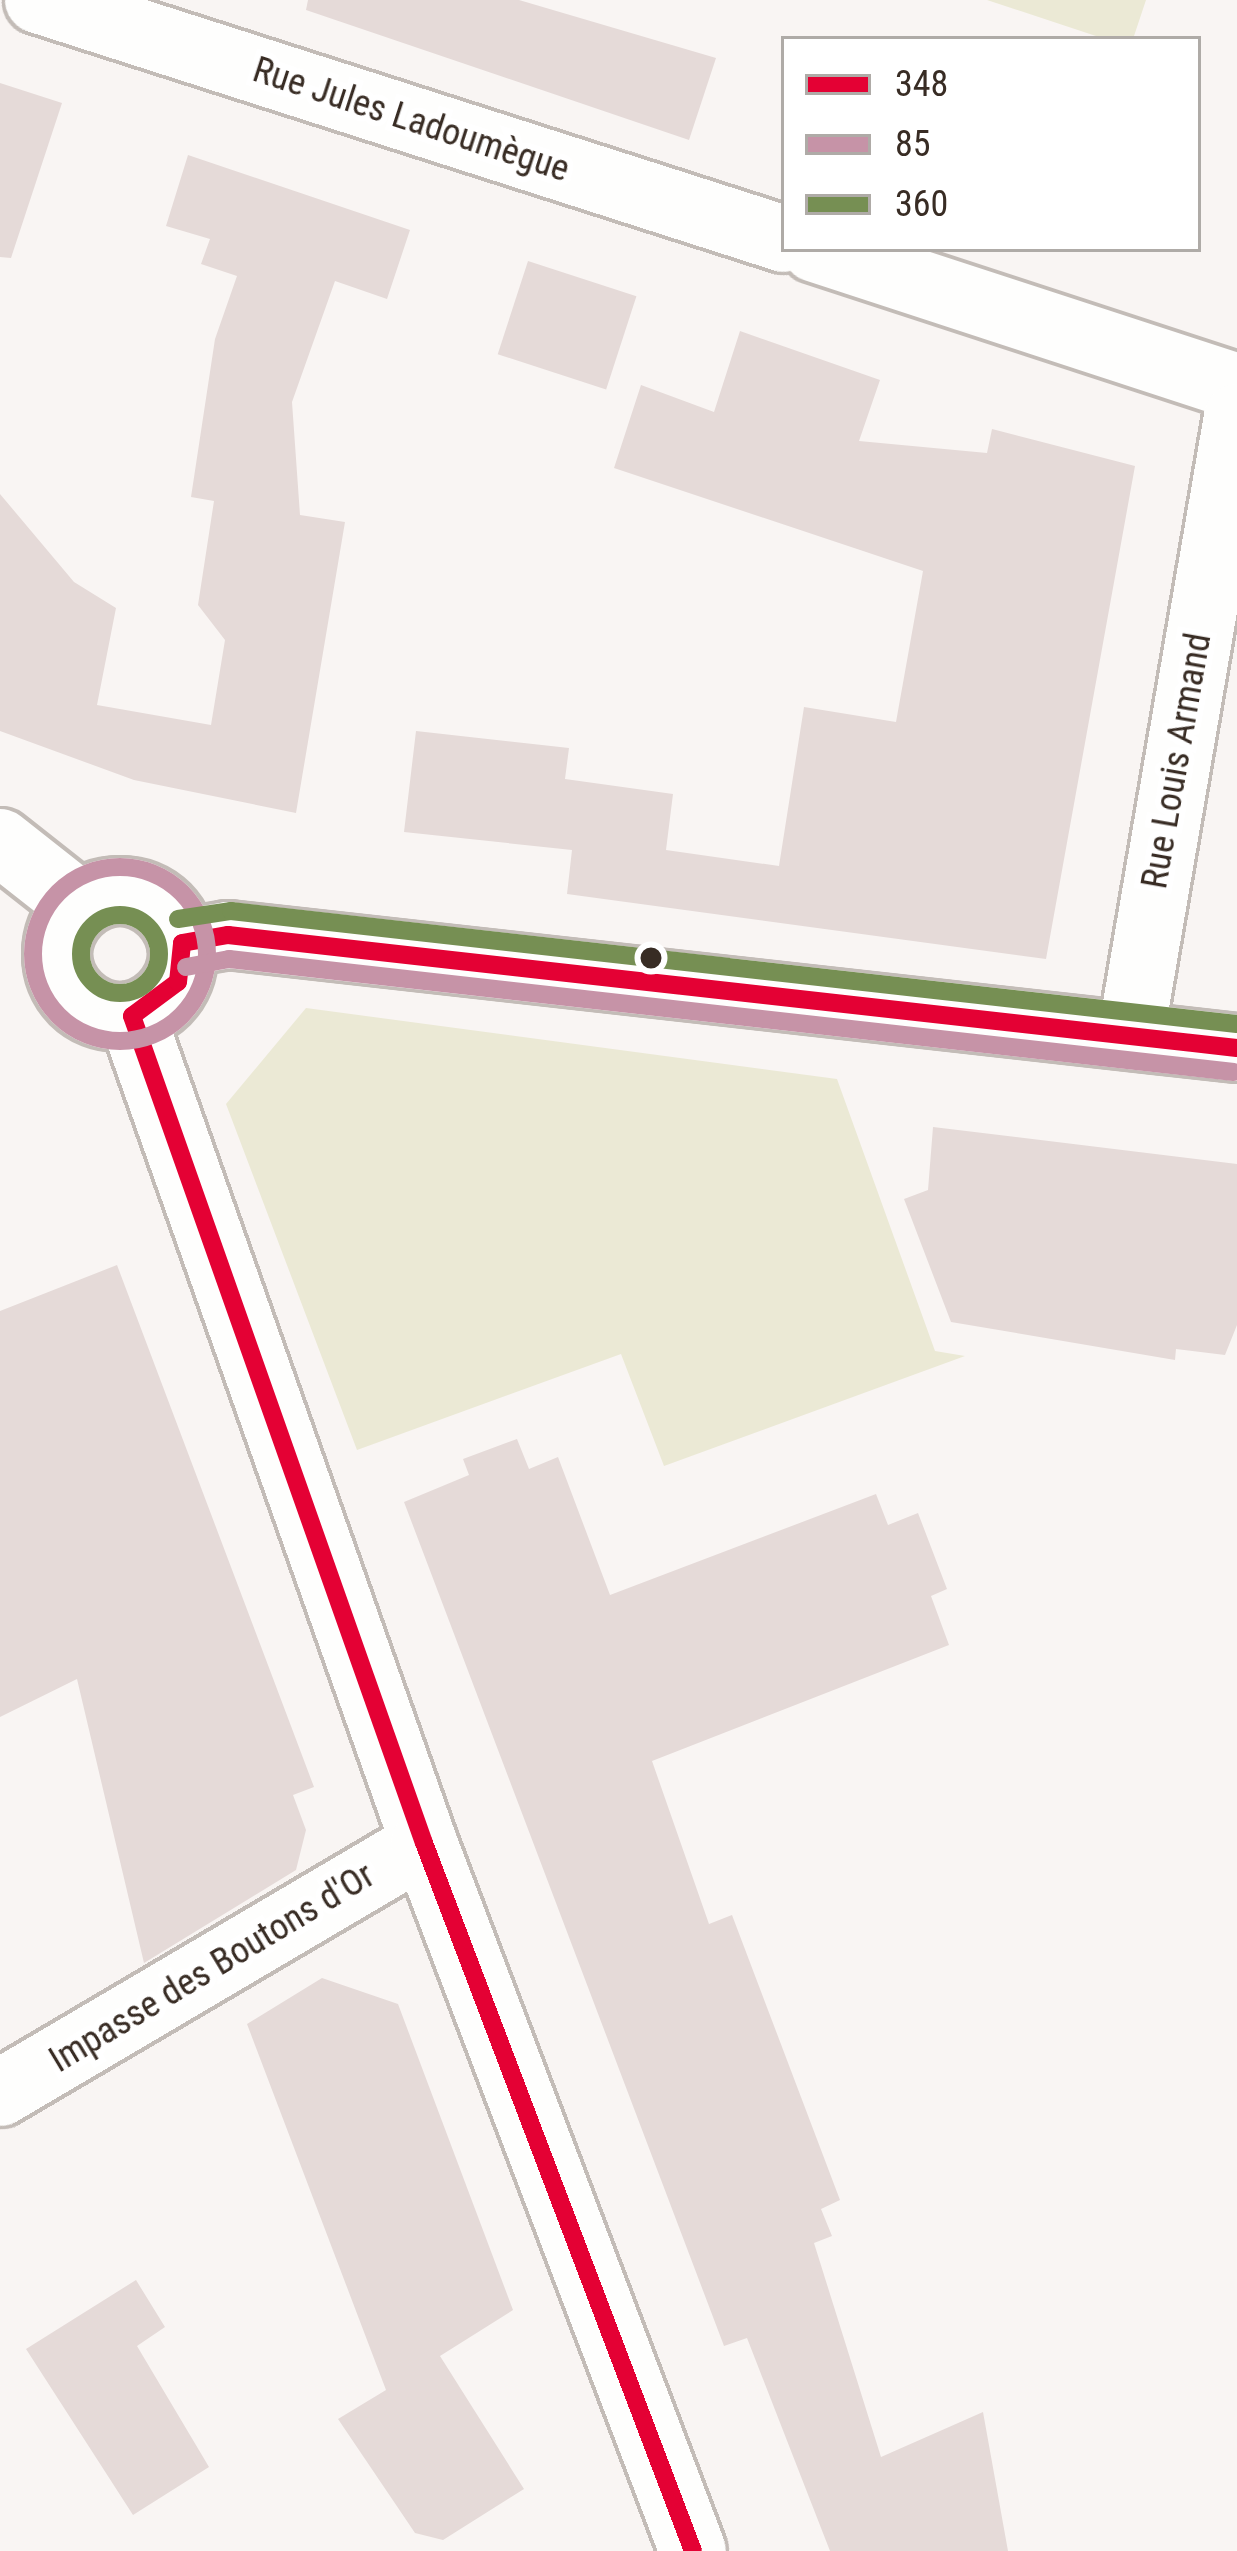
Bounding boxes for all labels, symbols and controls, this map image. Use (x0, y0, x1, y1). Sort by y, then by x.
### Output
legend (781, 36, 1201, 252)
street label: Rue Jules Ladoumègue (247, 48, 575, 192)
text: 348 (895, 63, 948, 105)
text: 85 (895, 123, 931, 165)
text: 360 (895, 183, 948, 225)
street label: Rue Louis Armand (1133, 630, 1221, 892)
unlabelled marker (640, 947, 662, 969)
street label: Impasse des Boutons d'Or (42, 1854, 382, 2082)

